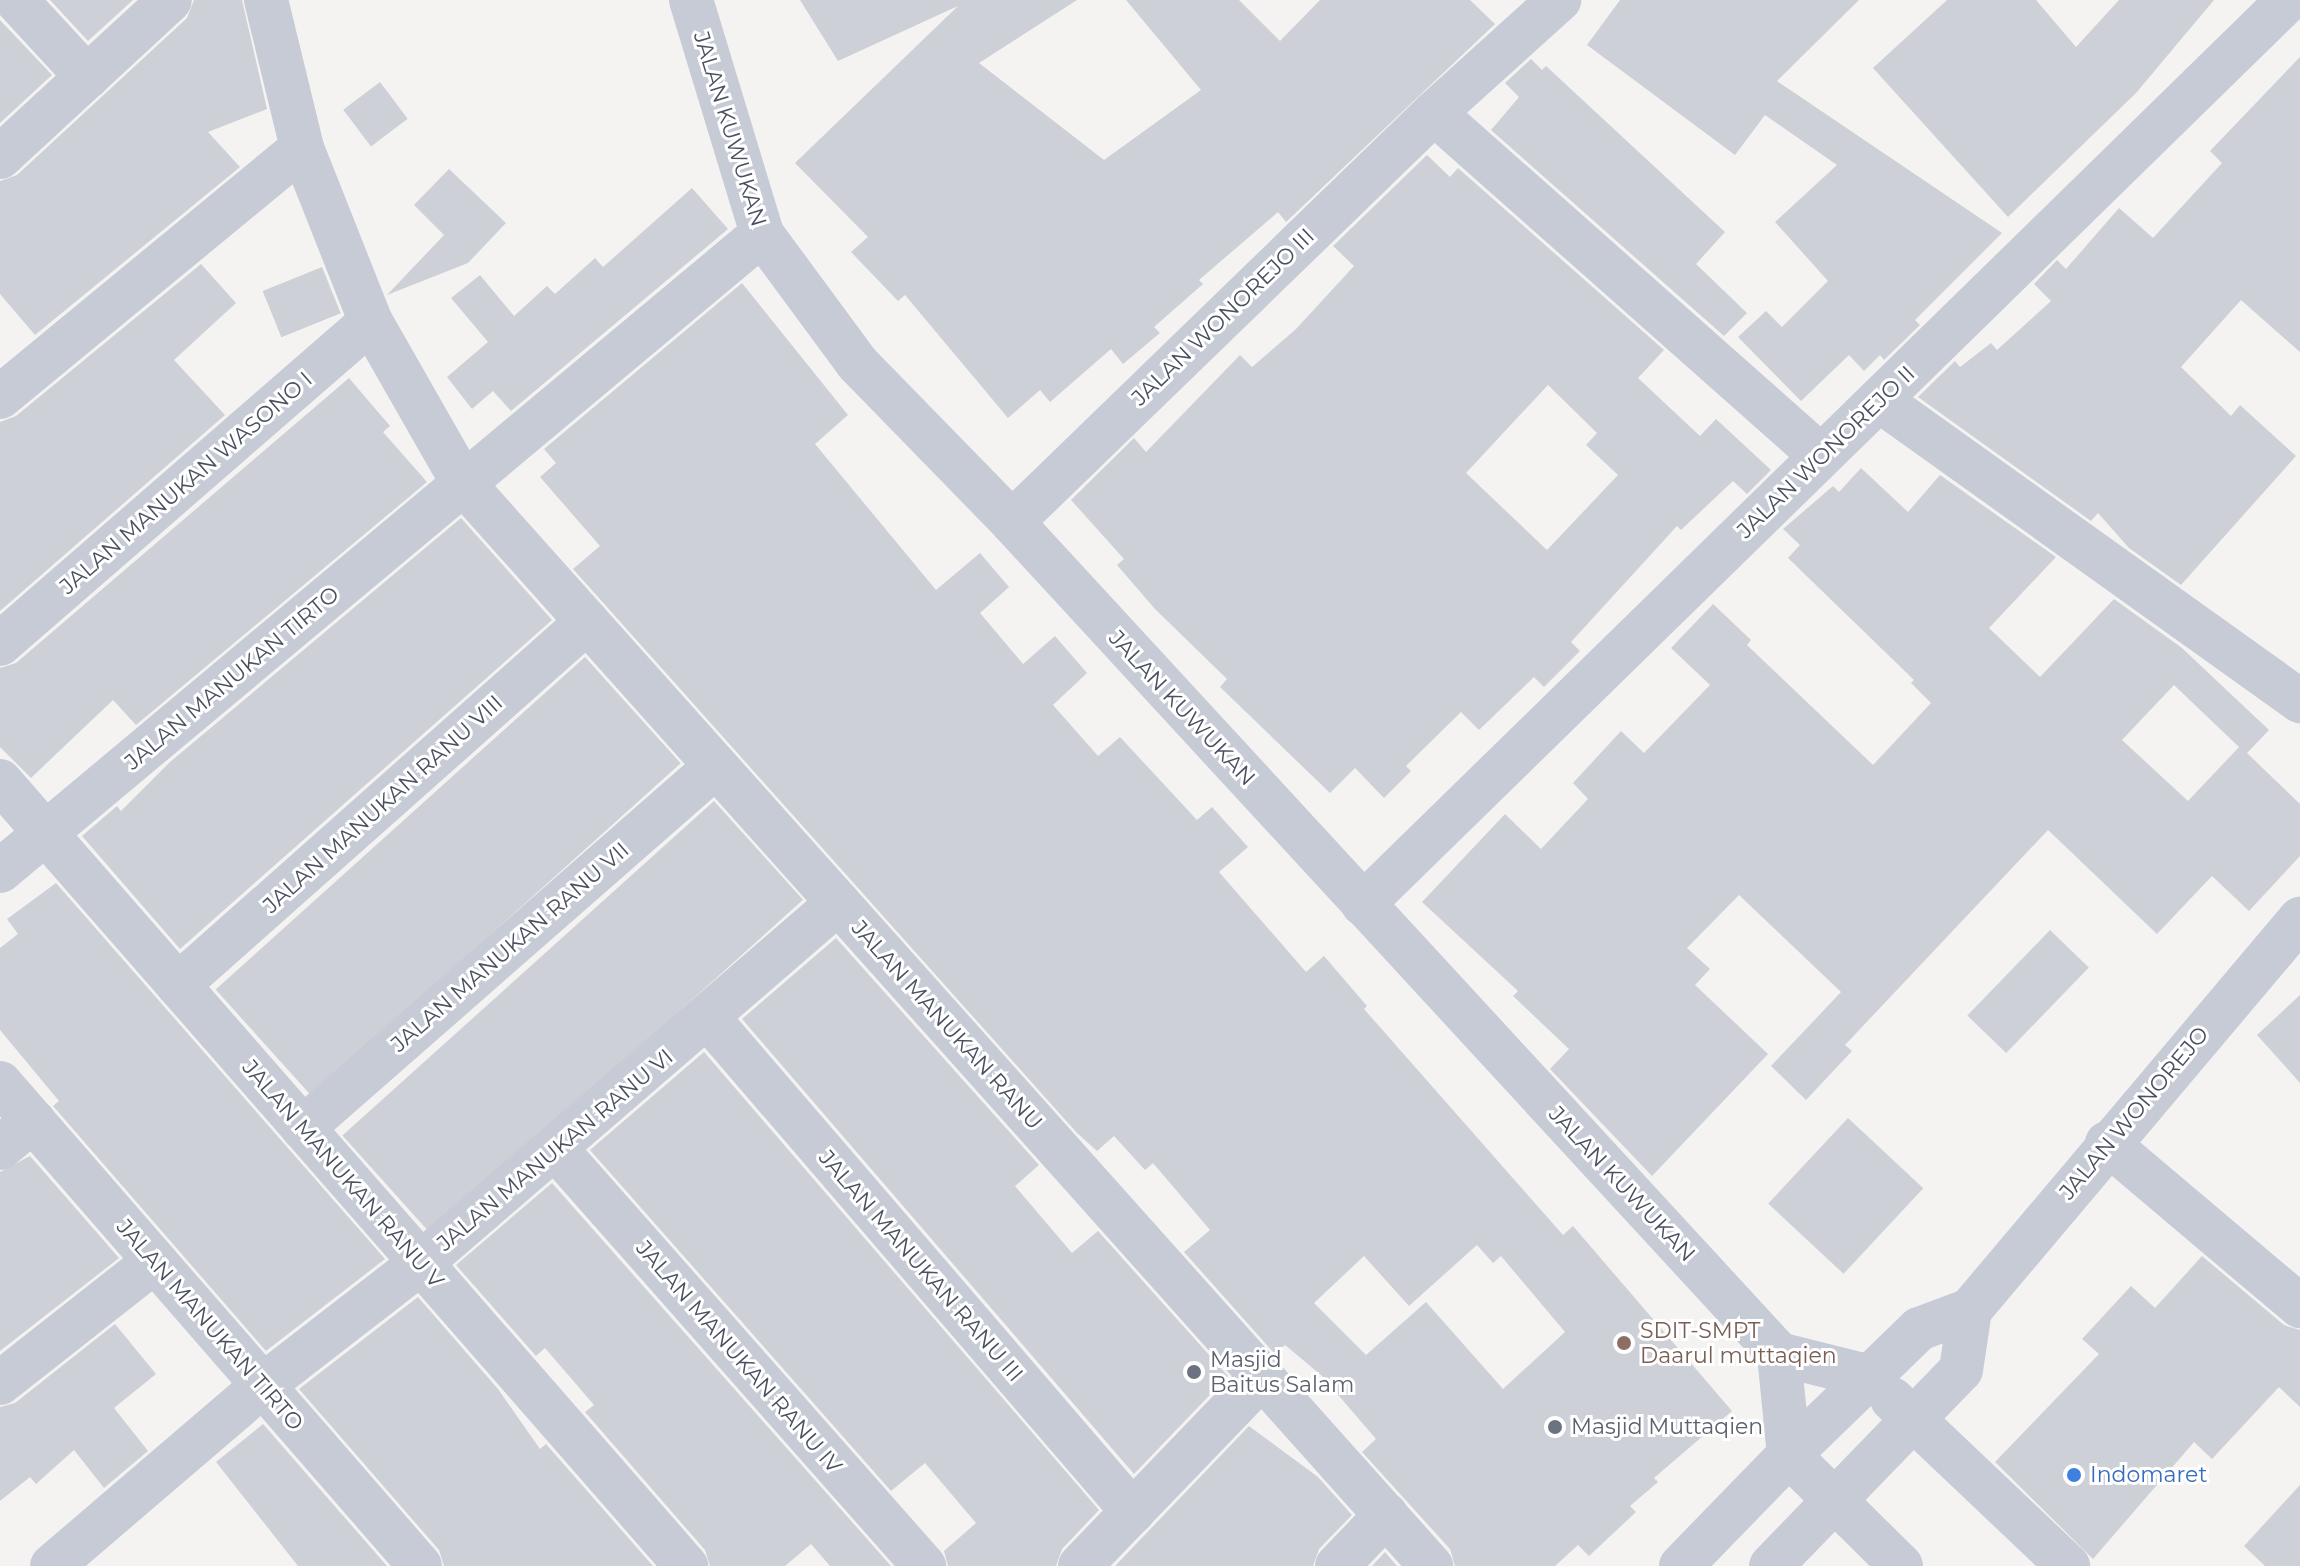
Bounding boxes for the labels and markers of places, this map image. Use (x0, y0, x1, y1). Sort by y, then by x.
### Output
place label: SDIT-SMPT Daarul muttaqien (1640, 1317, 1837, 1368)
marker: SDIT-SMPT Daarul muttaqien (1615, 1334, 1633, 1352)
place label: Masjid Baitus Salam (1210, 1346, 1354, 1398)
marker: Masjid Baitus Salam (1185, 1363, 1203, 1381)
place label: Masjid Muttaqien (1571, 1414, 1763, 1440)
marker: Masjid Muttaqien (1546, 1418, 1564, 1436)
place label: Indomaret (2090, 1462, 2207, 1488)
marker: Indomaret (2065, 1466, 2083, 1484)

